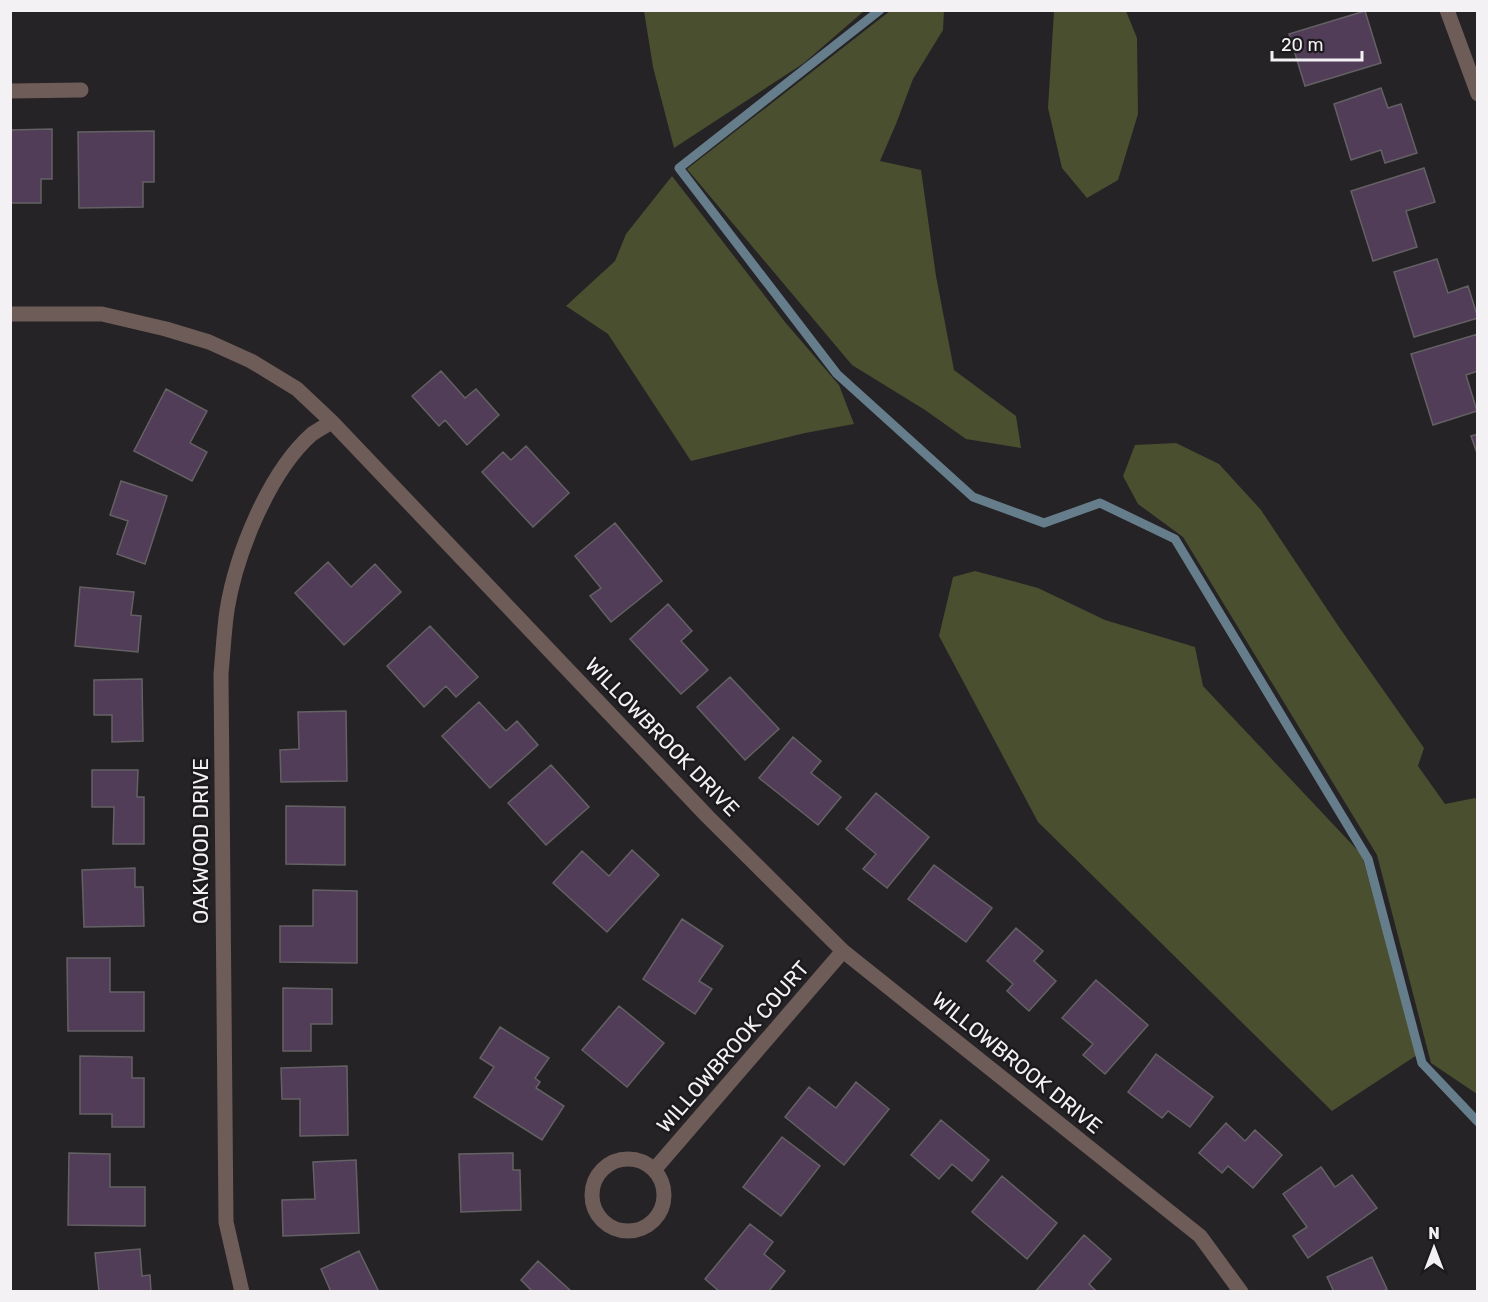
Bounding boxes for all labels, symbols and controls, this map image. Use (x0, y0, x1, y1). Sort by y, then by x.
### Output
scale bar (1272, 24, 1362, 62)
text: 20 m (1281, 34, 1323, 56)
street label: WILLOWBROOK DRIVE (580, 652, 745, 821)
street label: OAKWOOD DRIVE (188, 758, 213, 924)
street label: WILLOWBROOK COURT (651, 956, 814, 1138)
street label: WILLOWBROOK DRIVE (927, 986, 1107, 1139)
north arrow (1404, 1218, 1464, 1278)
text: N (1428, 1224, 1440, 1243)

